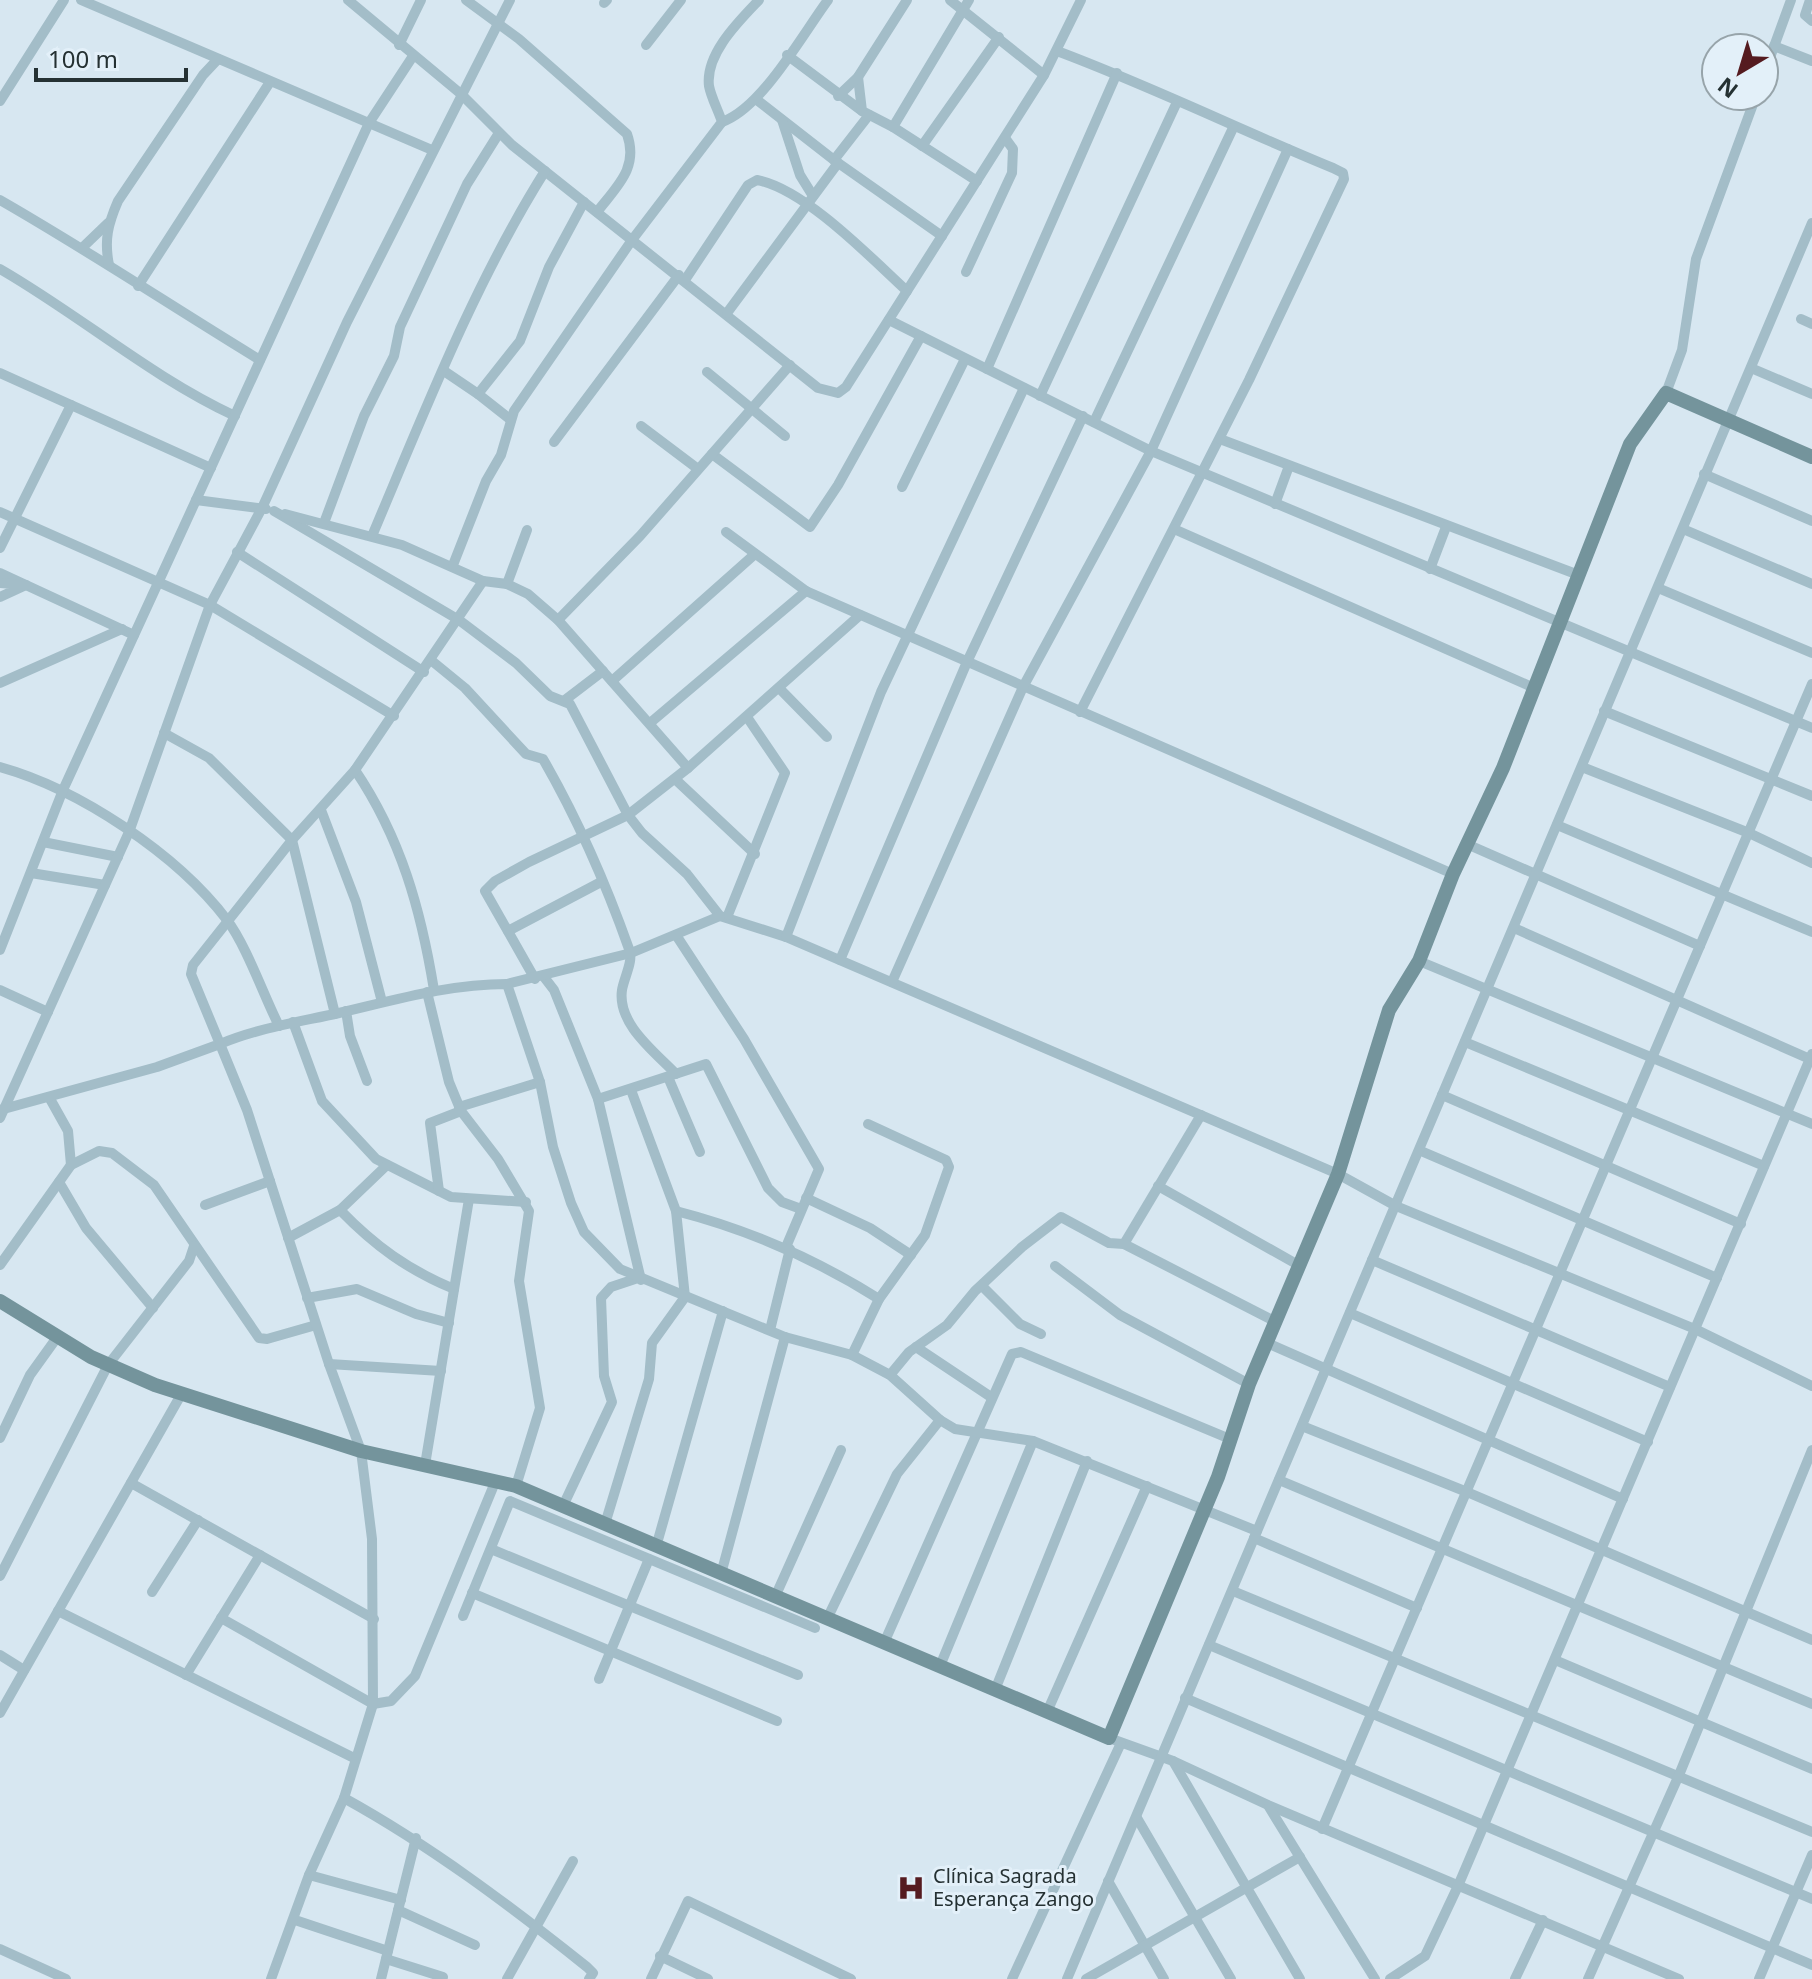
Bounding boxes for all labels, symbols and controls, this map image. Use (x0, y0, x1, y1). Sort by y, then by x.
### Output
scale bar (36, 32, 186, 82)
north arrow (1700, 32, 1780, 112)
text: 100 m (48, 42, 118, 75)
text: N (1711, 71, 1743, 106)
place label: Clínica Sagrada Esperança Zango (933, 1862, 1094, 1912)
hospital icon: Clínica Sagrada Esperança Zango (896, 1873, 926, 1903)

